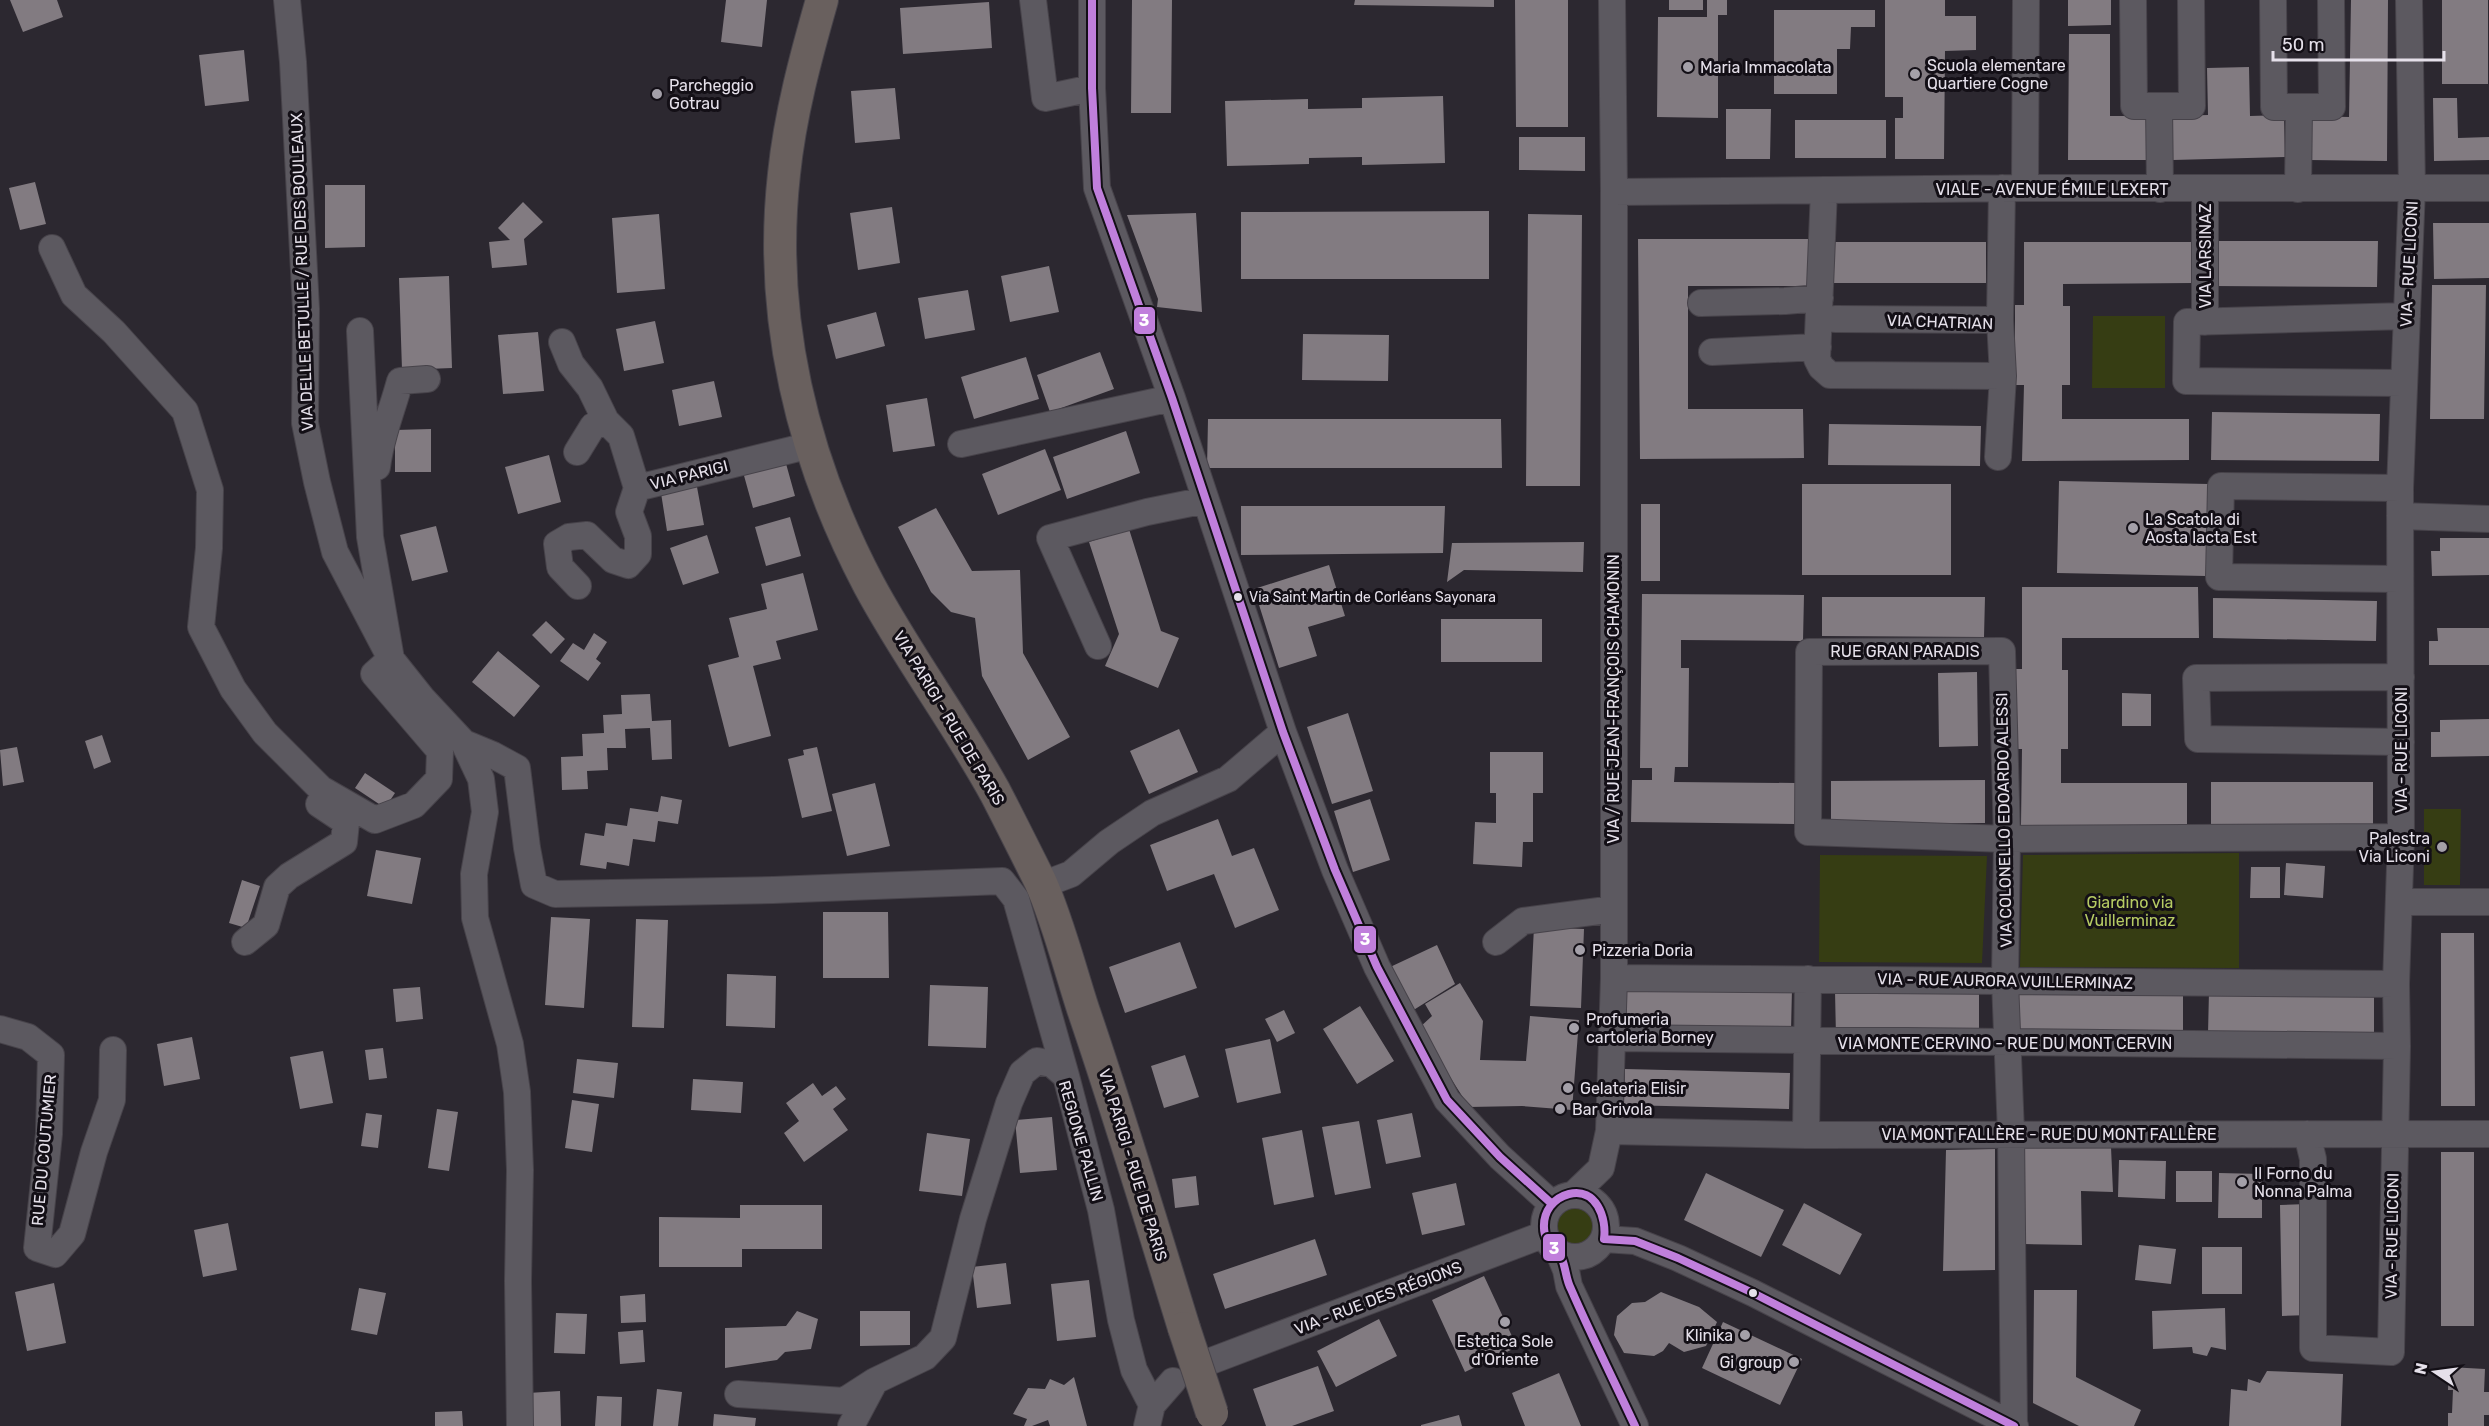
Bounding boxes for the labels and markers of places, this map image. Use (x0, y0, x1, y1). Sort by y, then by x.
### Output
place label: Scuola elementare Quartiere Cogne (1927, 56, 2066, 93)
place label: Maria Immacolata (1700, 58, 1832, 77)
marker: Maria Immacolata (1681, 60, 1695, 74)
marker: Scuola elementare Quartiere Cogne (1908, 67, 1922, 81)
place label: Parcheggio Gotrau (669, 76, 754, 113)
marker: Parcheggio Gotrau (650, 87, 664, 101)
place label: La Scatola di Aosta Iacta Est (2145, 510, 2257, 547)
marker: La Scatola di Aosta Iacta Est (2126, 521, 2140, 535)
place label: Via Saint Martin de Corléans Sayonara (1249, 589, 1496, 606)
marker: Via Saint Martin de Corléans Sayonara (1232, 591, 1244, 603)
place label: Palestra Via Liconi (2358, 829, 2430, 866)
marker: Palestra Via Liconi (2435, 840, 2449, 854)
place label: Pizzeria Doria (1592, 941, 1693, 960)
marker: Pizzeria Doria (1573, 943, 1587, 957)
place label: Profumeria cartoleria Borney (1586, 1010, 1714, 1047)
marker: Profumeria cartoleria Borney (1567, 1021, 1581, 1035)
place label: Gelateria Elisir (1580, 1079, 1686, 1098)
marker: Gelateria Elisir (1561, 1081, 1575, 1095)
place label: Bar Grivola (1572, 1100, 1652, 1119)
marker: Bar Grivola (1553, 1102, 1567, 1116)
place label: Il Forno du Nonna Palma (2254, 1164, 2352, 1201)
marker: Il Forno du Nonna Palma (2235, 1175, 2249, 1189)
unlabelled marker (1747, 1287, 1759, 1299)
marker: Estetica Sole d'Oriente (1498, 1315, 1512, 1329)
place label: Klinika (1685, 1326, 1733, 1345)
marker: Klinika (1738, 1328, 1752, 1342)
place label: Estetica Sole d'Oriente (1457, 1332, 1553, 1369)
place label: Gi group (1719, 1353, 1782, 1372)
marker: Gi group (1787, 1355, 1801, 1369)

